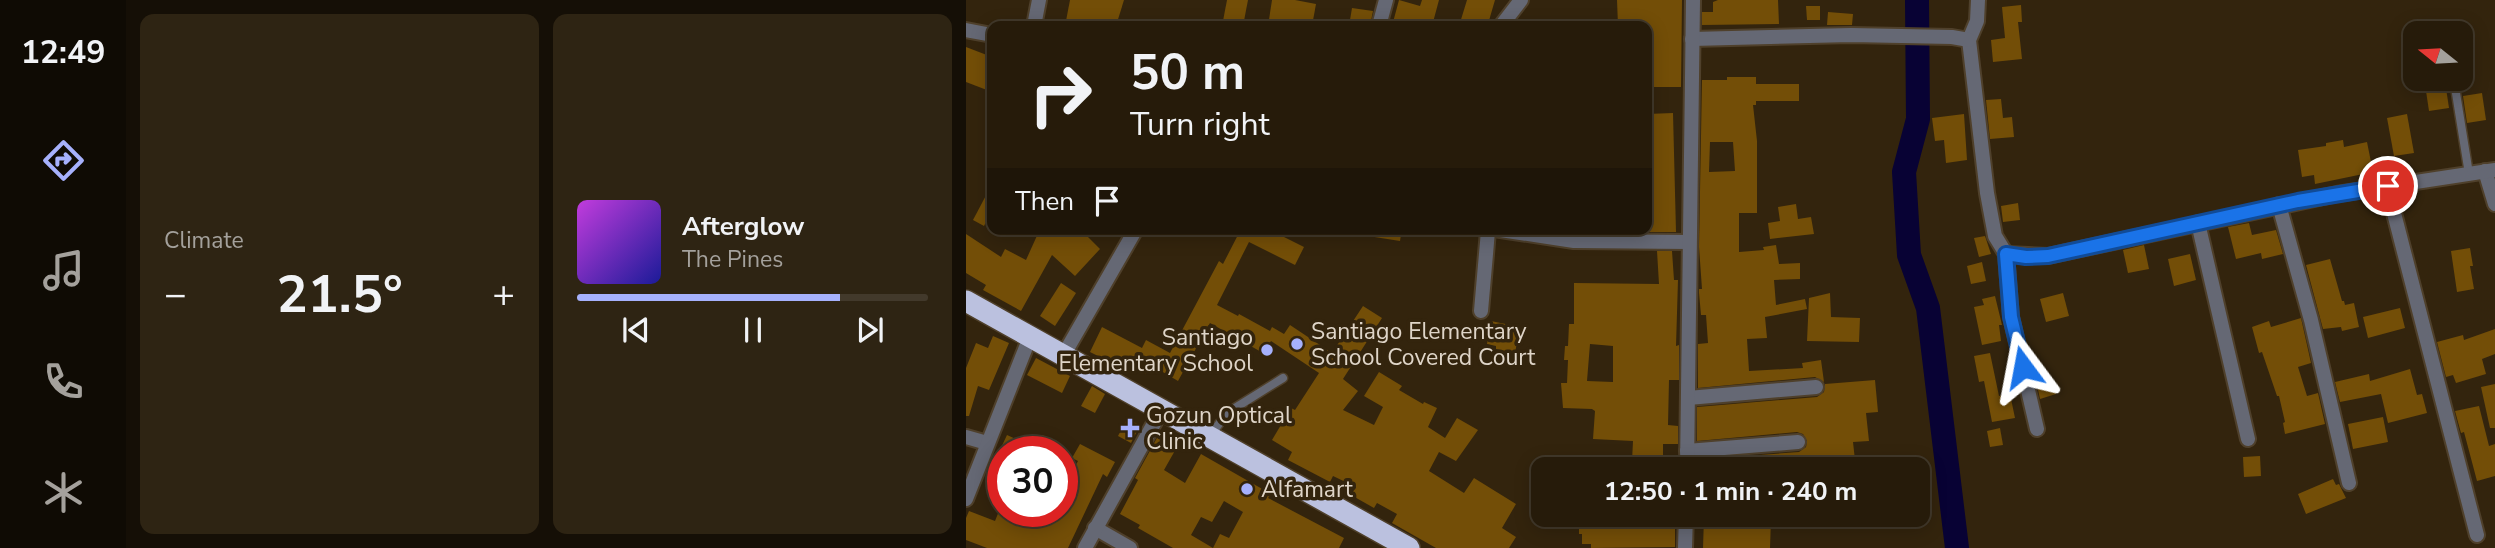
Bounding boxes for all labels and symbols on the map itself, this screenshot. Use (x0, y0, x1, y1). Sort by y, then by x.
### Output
north arrow (2403, 21, 2473, 91)
pin (2358, 156, 2418, 216)
place label: Santiago Elementary School Covered Court (1311, 316, 1536, 373)
place label: Santiago Elementary School (1059, 322, 1253, 379)
position arrow (1986, 330, 2060, 404)
marker: Santiago Elementary School Covered Court (1289, 336, 1305, 352)
marker: Santiago Elementary School (1259, 342, 1275, 358)
place label: Gozun Optical Clinic (1146, 400, 1292, 457)
marker: Gozun Optical Clinic (1120, 418, 1140, 438)
speed limit sign: 30 (987, 436, 1078, 527)
place label: Alfamart (1261, 474, 1354, 505)
marker: Alfamart (1239, 481, 1255, 497)

